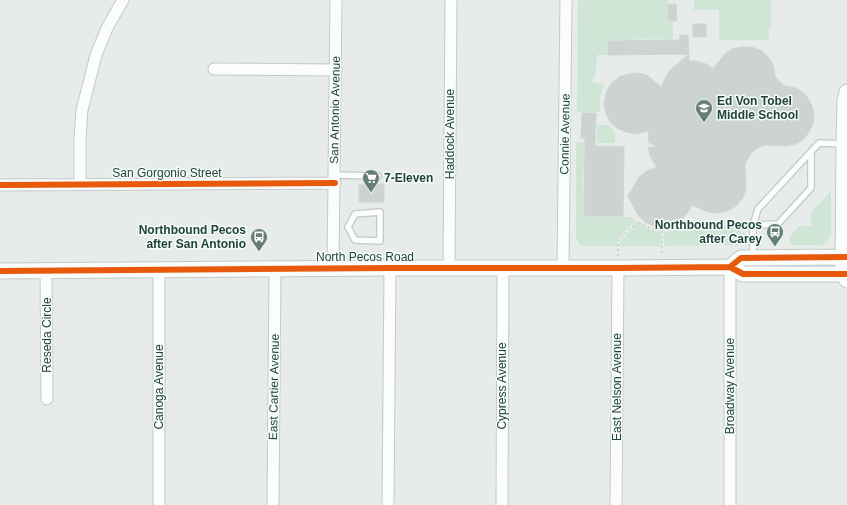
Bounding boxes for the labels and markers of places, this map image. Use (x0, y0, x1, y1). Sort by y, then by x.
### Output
place label: Ed Von Tobel Middle School (717, 94, 798, 122)
school or university icon: Ed Von Tobel Middle School (694, 98, 714, 123)
supermarket icon: 7-Eleven (361, 168, 381, 193)
place label: 7-Eleven (384, 171, 433, 185)
place label: Northbound Pecos after Carey (655, 218, 762, 246)
bus stop icon: Northbound Pecos after Carey (765, 222, 785, 247)
place label: Northbound Pecos after San Antonio (139, 223, 246, 251)
bus stop icon: Northbound Pecos after San Antonio (249, 227, 269, 252)

